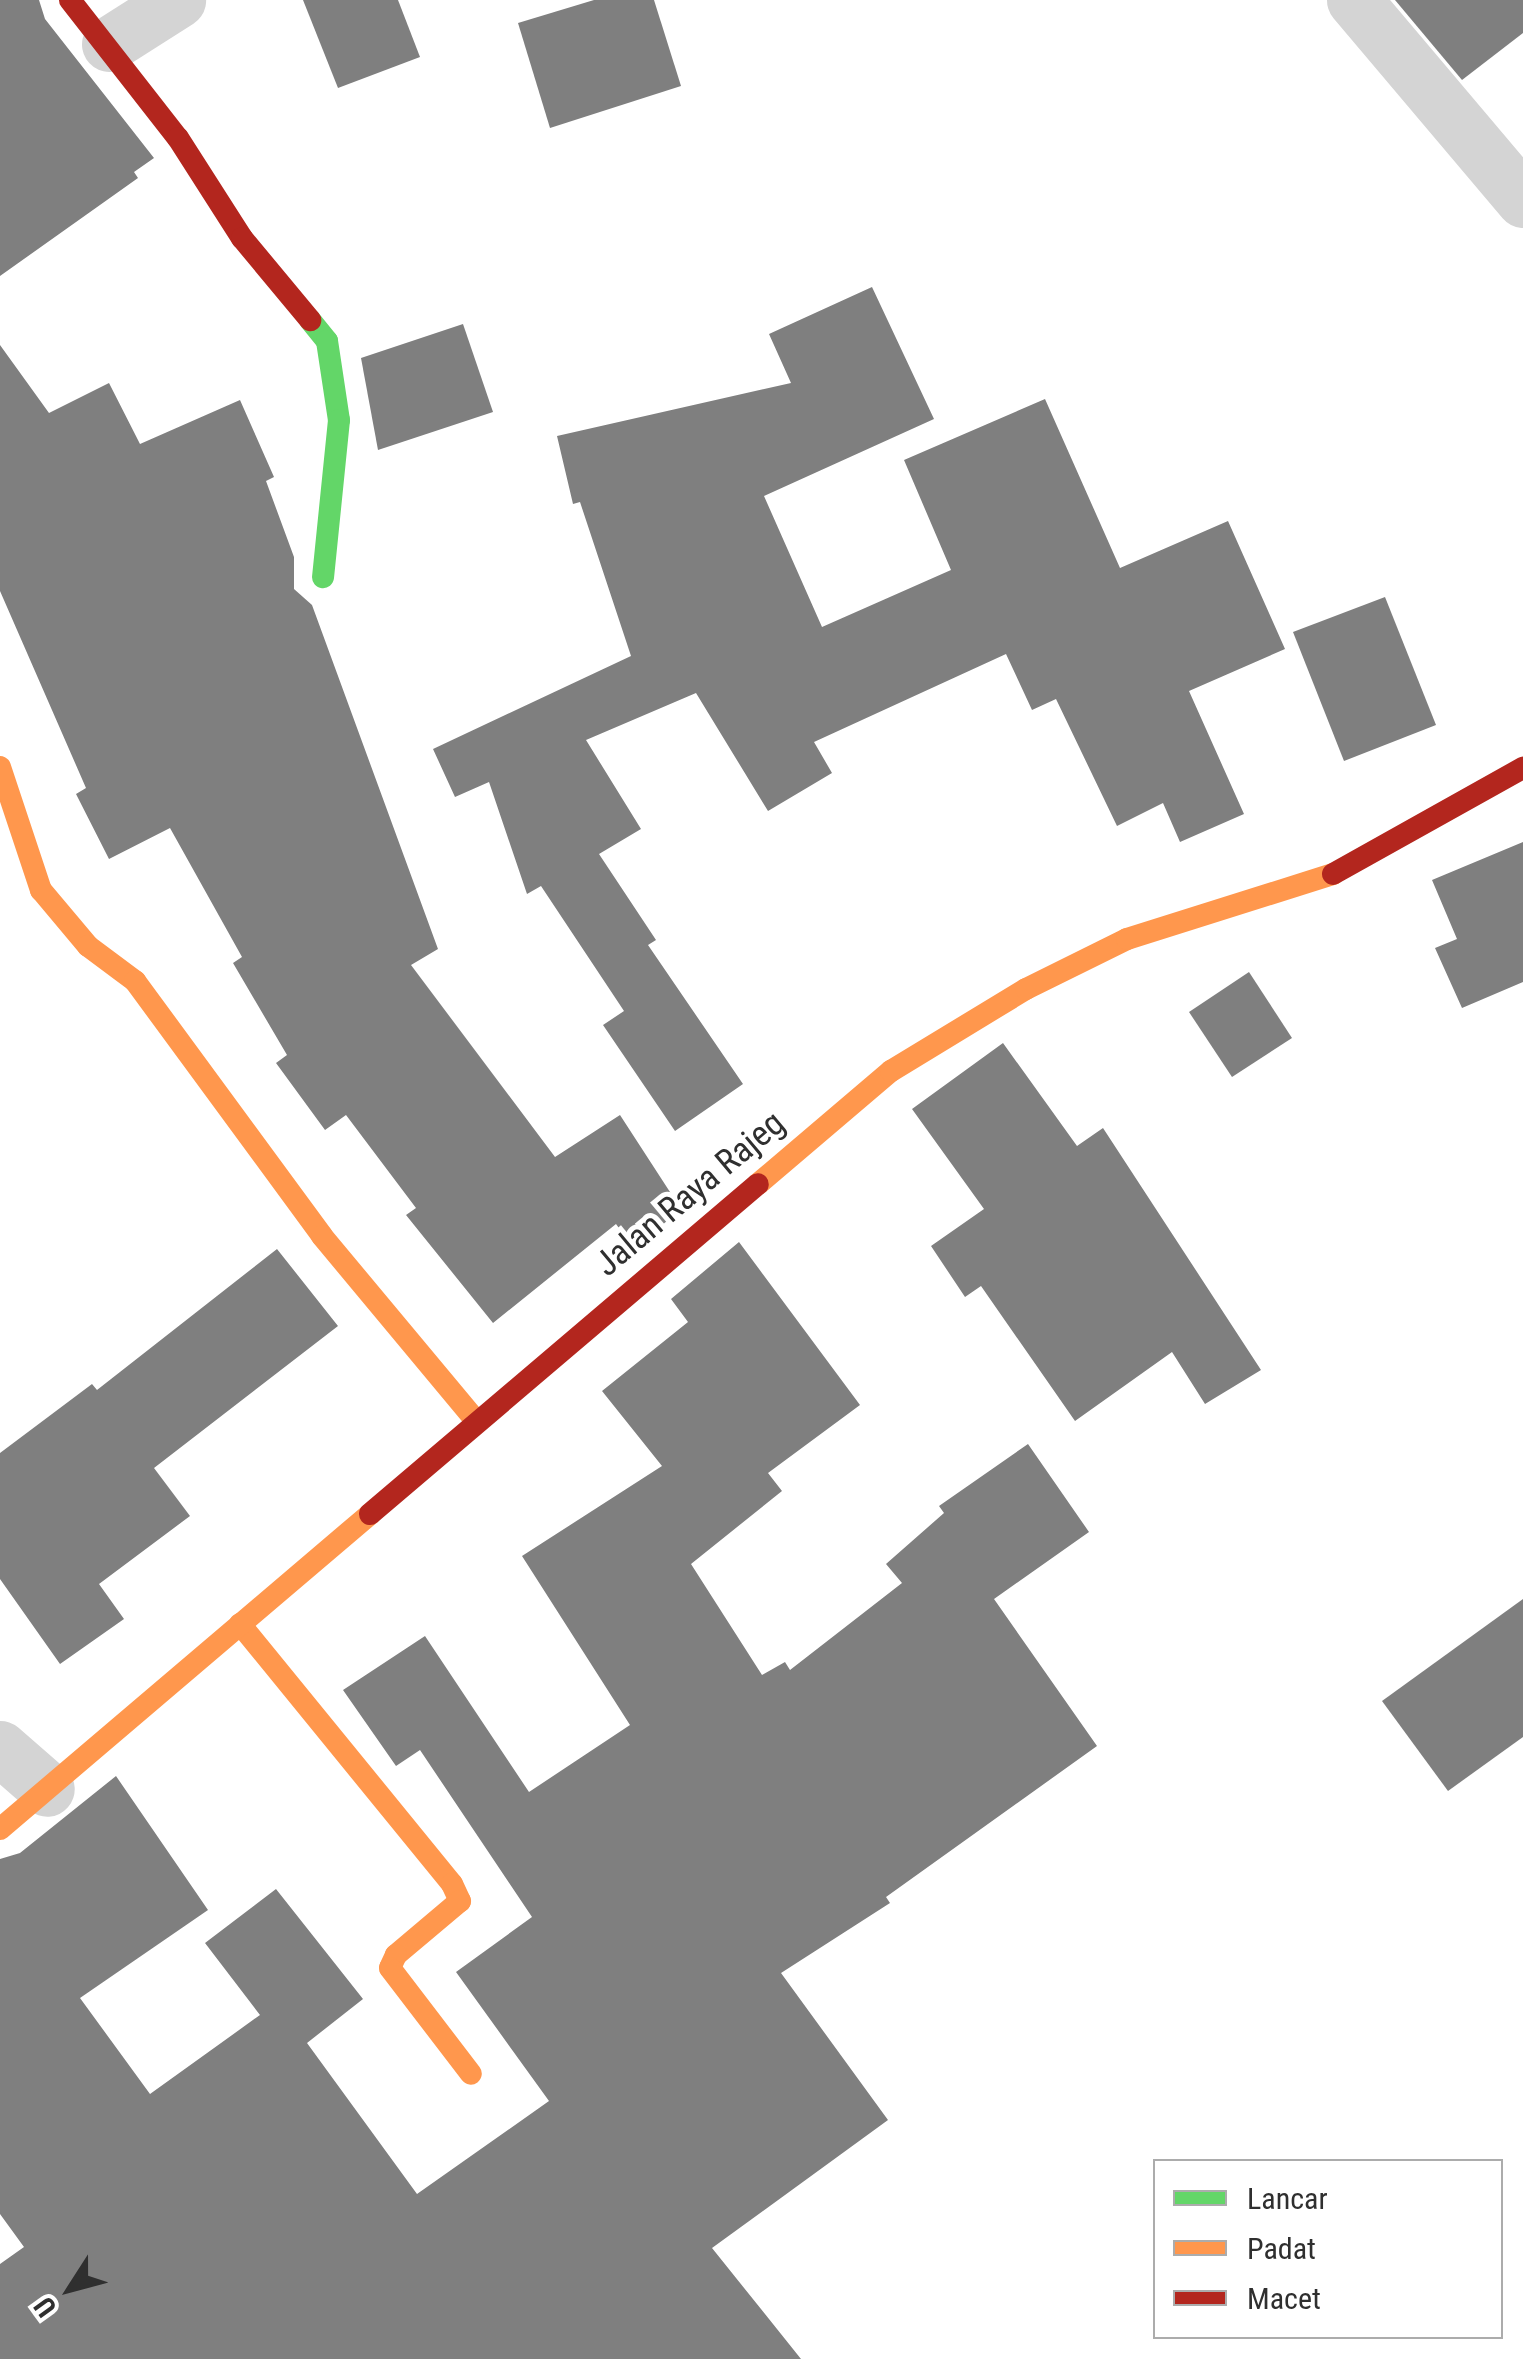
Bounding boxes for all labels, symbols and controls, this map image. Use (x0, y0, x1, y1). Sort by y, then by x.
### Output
street label: Jalan Raya Rajeg (587, 1103, 793, 1285)
legend (1153, 2159, 1503, 2339)
text: Lancar (1247, 2181, 1328, 2216)
text: Padat (1247, 2231, 1316, 2266)
north arrow (20, 2239, 120, 2339)
text: Macet (1247, 2281, 1321, 2316)
text: U (27, 2291, 63, 2323)

